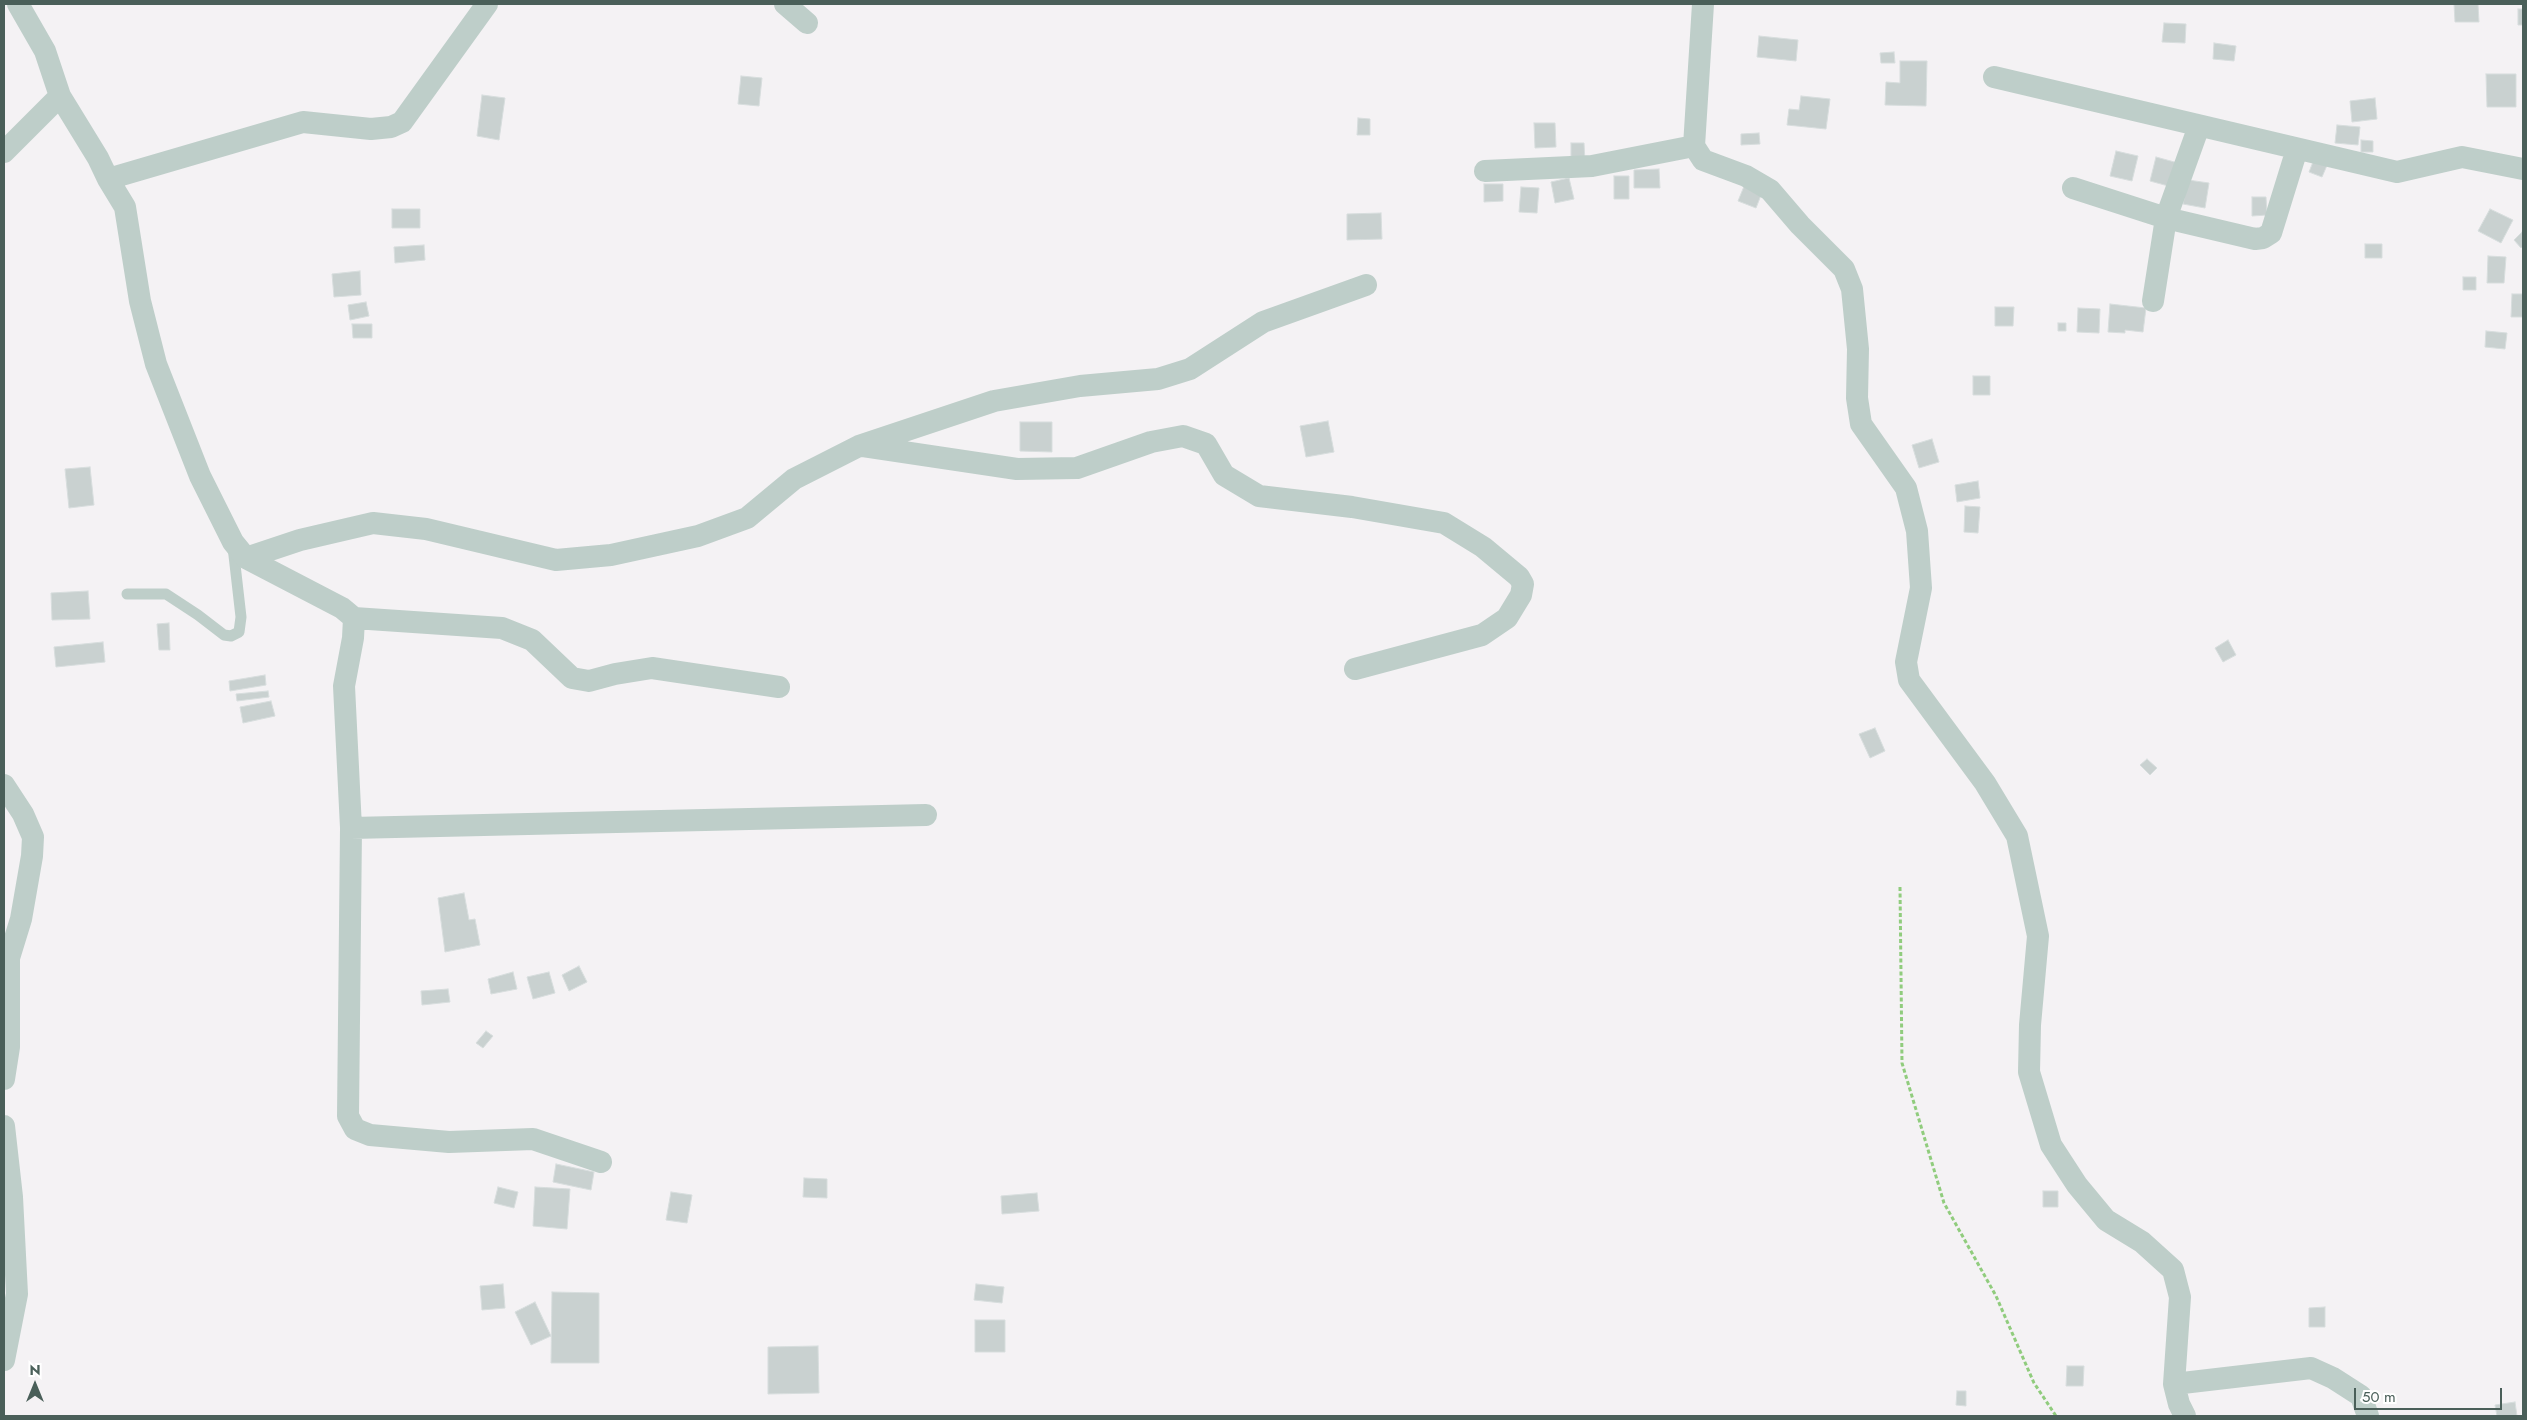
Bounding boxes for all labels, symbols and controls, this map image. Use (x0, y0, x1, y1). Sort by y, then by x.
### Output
north arrow (10, 1360, 60, 1410)
text: N (29, 1360, 41, 1380)
scale bar (2357, 1378, 2504, 1410)
text: 50 m (2362, 1386, 2396, 1408)

